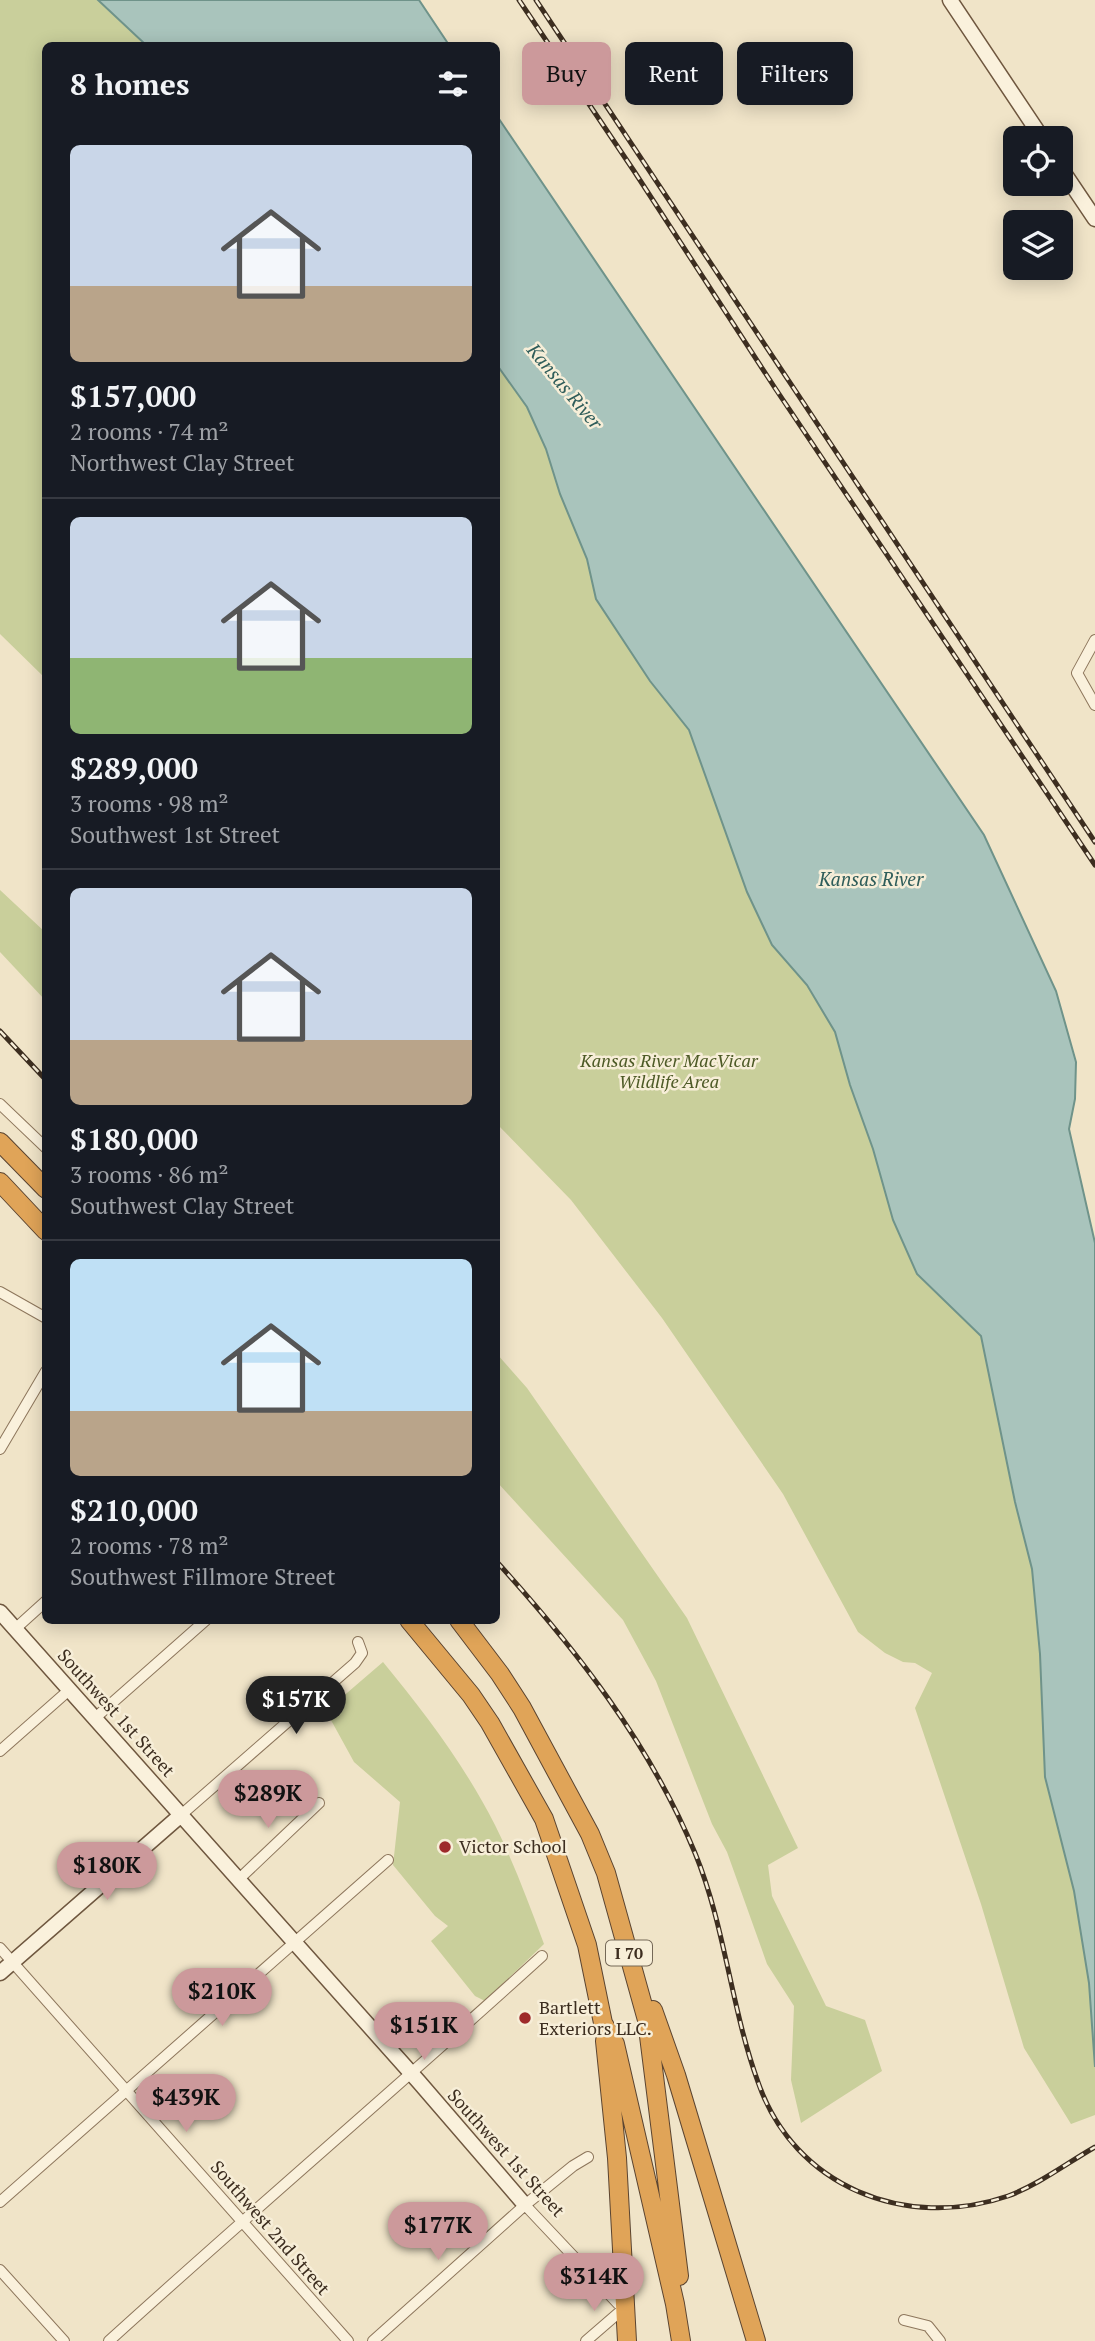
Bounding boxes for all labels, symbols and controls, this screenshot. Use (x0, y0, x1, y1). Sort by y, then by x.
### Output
chip: Buy (522, 42, 611, 105)
chip: Rent (625, 42, 723, 105)
chip: Filters (737, 42, 853, 105)
text: 8 homes (70, 64, 189, 104)
icon: filters (434, 65, 472, 103)
map controls (1003, 126, 1073, 280)
button: locate (1003, 126, 1073, 196)
icon: home (208, 191, 334, 317)
button: layers (1003, 210, 1073, 280)
water label: Kansas River (522, 337, 609, 434)
text: $157,000 (70, 376, 196, 416)
text: 2 rooms · 74 m² (70, 416, 229, 447)
text: Northwest Clay Street (70, 447, 294, 478)
icon: home (208, 563, 334, 689)
text: $289,000 (70, 748, 198, 788)
text: 3 rooms · 98 m² (70, 788, 229, 819)
text: Southwest 1st Street (70, 819, 280, 850)
water label: Kansas River (818, 866, 924, 891)
icon: home (208, 934, 334, 1060)
park label: Kansas River MacVicar Wildlife Area (579, 1048, 759, 1093)
text: $180,000 (70, 1119, 198, 1159)
text: 3 rooms · 86 m² (70, 1159, 229, 1190)
text: Southwest Clay Street (70, 1190, 294, 1221)
icon: home (208, 1305, 334, 1431)
text: $210,000 (70, 1490, 198, 1530)
text: 2 rooms · 78 m² (70, 1530, 229, 1561)
text: Southwest Fillmore Street (70, 1561, 336, 1592)
street label: Southwest 1st Street (53, 1643, 181, 1782)
pin: $157K (247, 1676, 345, 1736)
text: $157K (262, 1683, 330, 1714)
pin: $289K (219, 1770, 317, 1830)
text: $289K (234, 1777, 302, 1808)
place label: Victor School (459, 1834, 567, 1858)
marker: Victor School (437, 1839, 453, 1855)
pin: $180K (58, 1842, 156, 1902)
text: $180K (73, 1849, 141, 1880)
road number: I 70 (606, 1940, 652, 1966)
pin: $210K (173, 1968, 271, 2028)
text: $210K (188, 1975, 256, 2006)
place label: Bartlett Exteriors LLC. (539, 1995, 652, 2040)
pin: $151K (375, 2002, 473, 2062)
text: $151K (390, 2009, 458, 2040)
marker: Bartlett Exteriors LLC. (517, 2010, 533, 2026)
pin: $439K (137, 2074, 235, 2134)
text: $439K (152, 2081, 220, 2112)
street label: Southwest 1st Street (443, 2083, 571, 2222)
street label: Southwest 2nd Street (206, 2155, 336, 2300)
pin: $177K (389, 2202, 487, 2262)
text: $177K (404, 2209, 472, 2240)
pin: $314K (545, 2254, 643, 2313)
text: $314K (560, 2260, 628, 2291)

